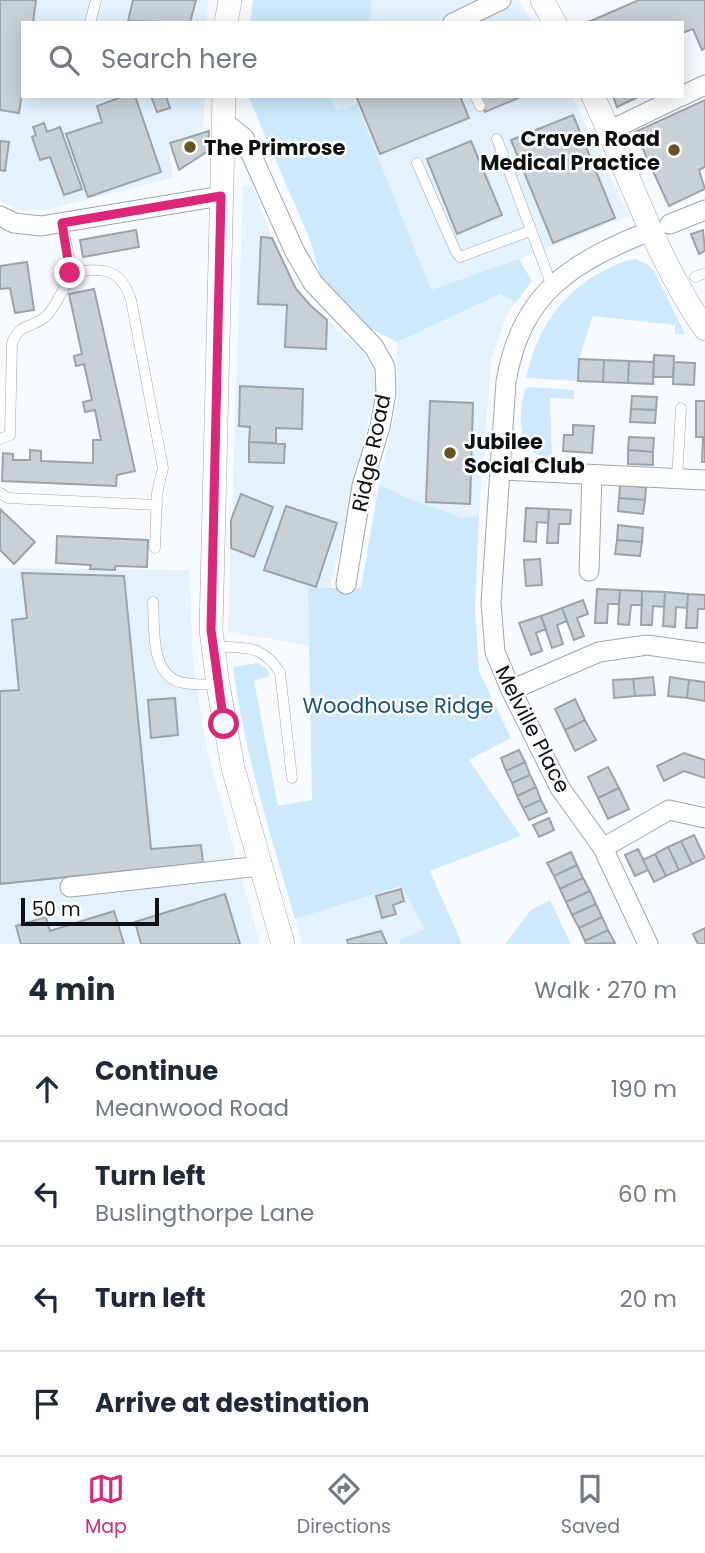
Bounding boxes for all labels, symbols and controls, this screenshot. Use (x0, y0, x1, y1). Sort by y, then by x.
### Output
search box (21, 21, 684, 98)
icon: search (45, 41, 83, 79)
text: Search here (101, 41, 258, 77)
place label: Craven Road Medical Practice (480, 124, 660, 177)
place label: The Primrose (204, 133, 346, 162)
marker: The Primrose (182, 139, 198, 155)
marker: Craven Road Medical Practice (666, 142, 682, 158)
route end (54, 257, 85, 288)
street label: Ridge Road (344, 392, 398, 514)
place label: Jubilee Social Club (464, 427, 585, 480)
marker: Jubilee Social Club (442, 445, 458, 461)
street label: Melville Place (488, 660, 578, 798)
park label: Woodhouse Ridge (303, 691, 493, 720)
route start (208, 708, 239, 739)
scale bar (21, 895, 159, 927)
text: 50 m (32, 896, 81, 923)
text: 4 min (28, 968, 116, 1011)
text: Walk · 270 m (534, 974, 677, 1006)
text: Continue (95, 1053, 218, 1089)
icon: ahead (28, 1070, 66, 1108)
text: 190 m (611, 1073, 677, 1105)
text: Meanwood Road (95, 1092, 289, 1124)
text: Turn left (95, 1158, 206, 1194)
icon: left (28, 1175, 66, 1213)
text: 60 m (618, 1178, 677, 1210)
text: Buslingthorpe Lane (95, 1197, 314, 1229)
icon: left (28, 1280, 66, 1318)
text: Turn left (95, 1280, 206, 1316)
text: 20 m (619, 1283, 677, 1315)
icon: arrive (28, 1385, 66, 1423)
text: Arrive at destination (95, 1385, 370, 1421)
tab: Map (85, 1470, 127, 1541)
tab: Directions (297, 1470, 391, 1541)
tab: Saved (561, 1470, 620, 1541)

